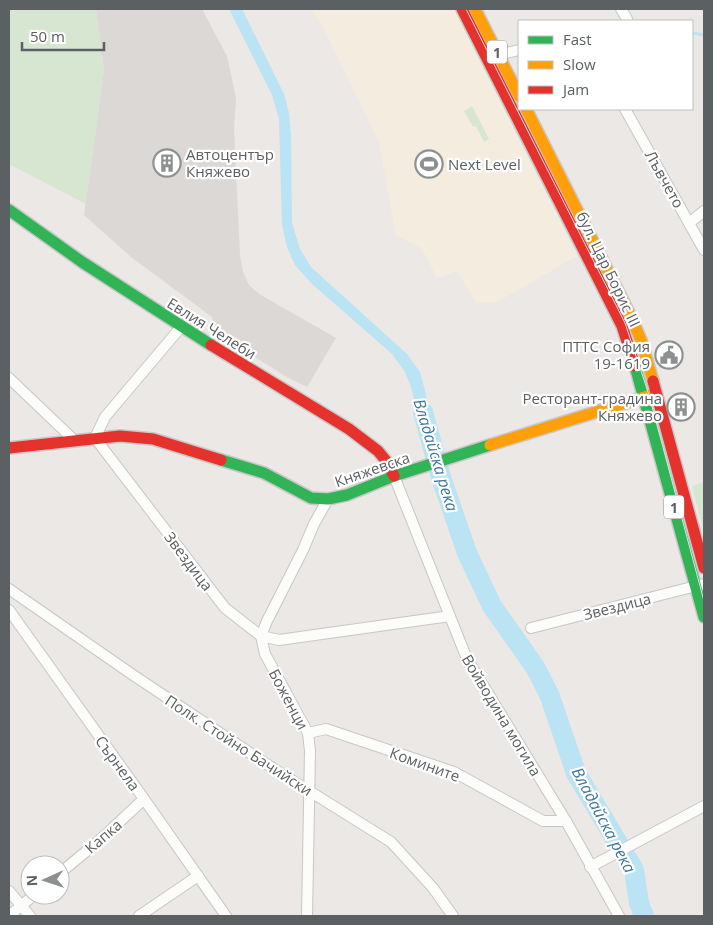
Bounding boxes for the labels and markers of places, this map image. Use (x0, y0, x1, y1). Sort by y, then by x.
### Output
place label: Автоцентър Княжево (186, 144, 274, 181)
building icon: Автоцентър Княжево (152, 148, 182, 178)
sports icon: Next Level (414, 149, 444, 179)
place label: Next Level (448, 154, 521, 174)
place label: ПТТС София 19-1619 (562, 336, 650, 373)
public building icon: ПТТС София 19-1619 (654, 340, 684, 370)
place label: Ресторант-градина Княжево (522, 388, 662, 425)
building icon: Ресторант-градина Княжево (666, 392, 696, 422)

